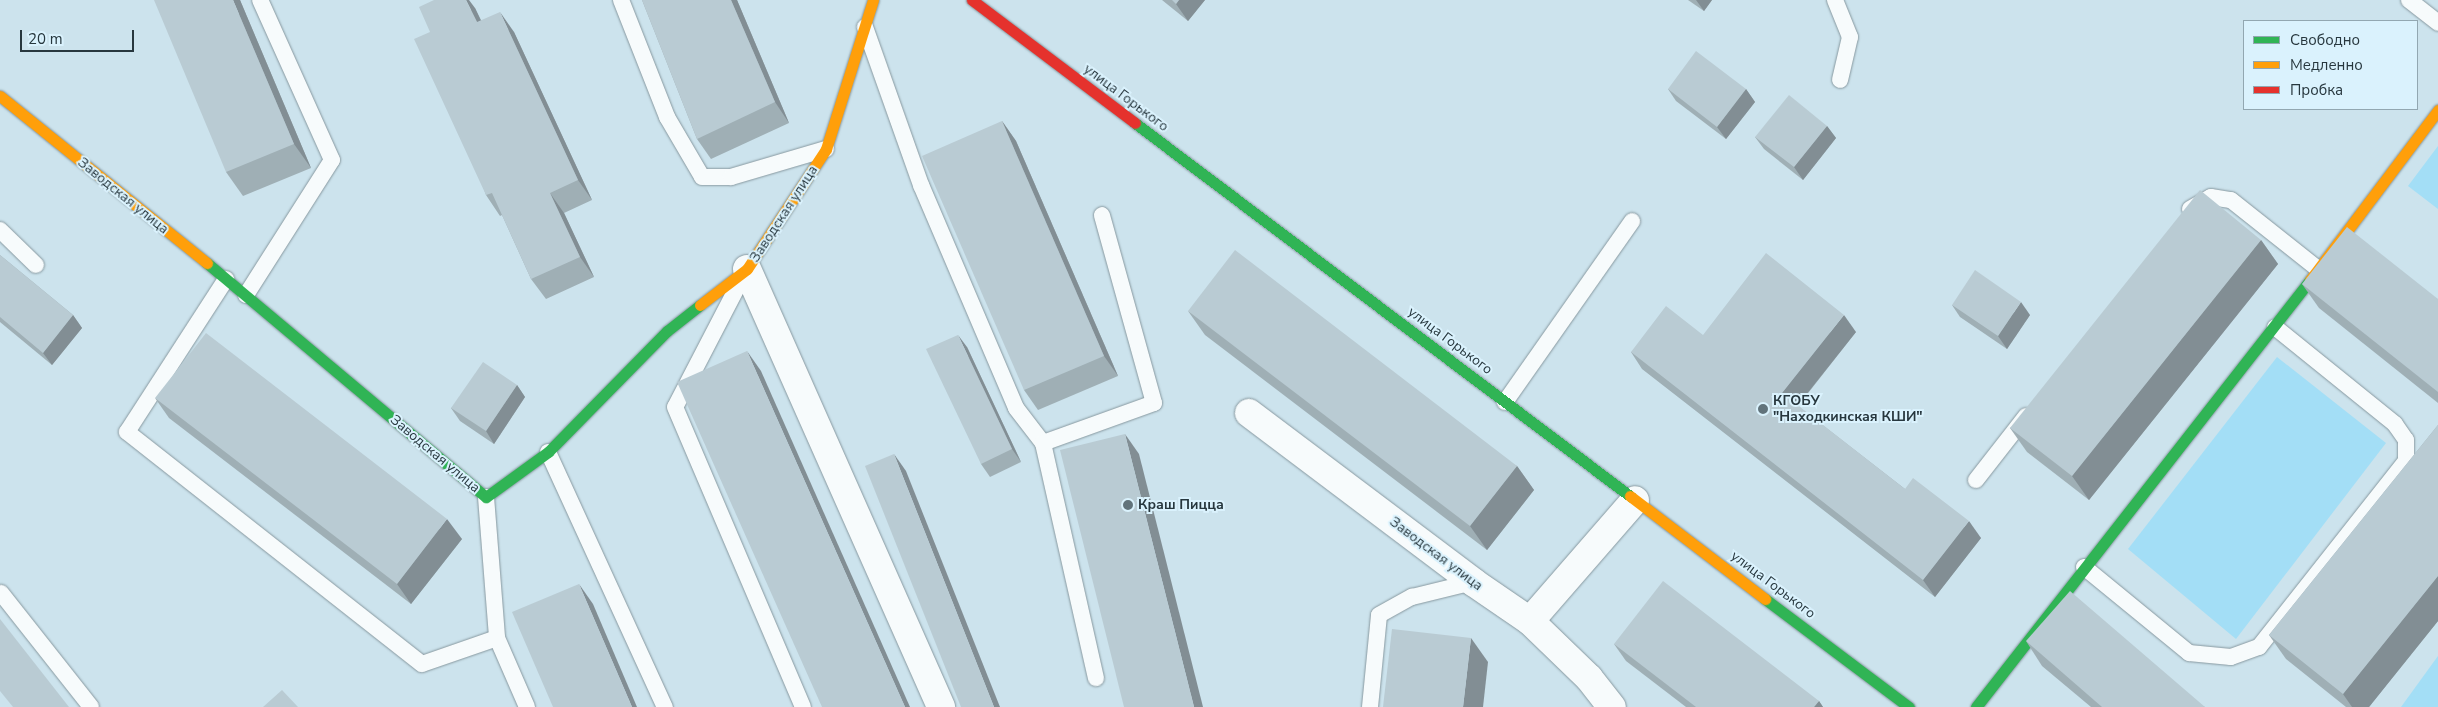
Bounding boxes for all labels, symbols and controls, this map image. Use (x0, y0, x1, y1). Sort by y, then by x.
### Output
scale bar (22, 20, 136, 52)
legend (2243, 20, 2418, 110)
text: 20 m (28, 29, 63, 49)
text: Свободно (2290, 30, 2360, 50)
text: Медленно (2290, 55, 2363, 75)
street label: улица Горького (1080, 61, 1172, 135)
text: Пробка (2290, 80, 2343, 100)
street label: Заводская улица (74, 154, 172, 238)
street label: Заводская улица (746, 162, 822, 266)
street label: улица Горького (1404, 304, 1496, 378)
place label: КГОБУ "Находкинская КШИ" (1773, 393, 1923, 426)
marker: КГОБУ "Находкинская КШИ" (1757, 403, 1769, 415)
street label: Заводская улица (387, 412, 483, 496)
place label: Краш Пицца (1138, 497, 1224, 513)
marker: Краш Пицца (1122, 499, 1134, 511)
street label: Заводская улица (1386, 514, 1486, 594)
street label: улица Горького (1727, 548, 1819, 622)

